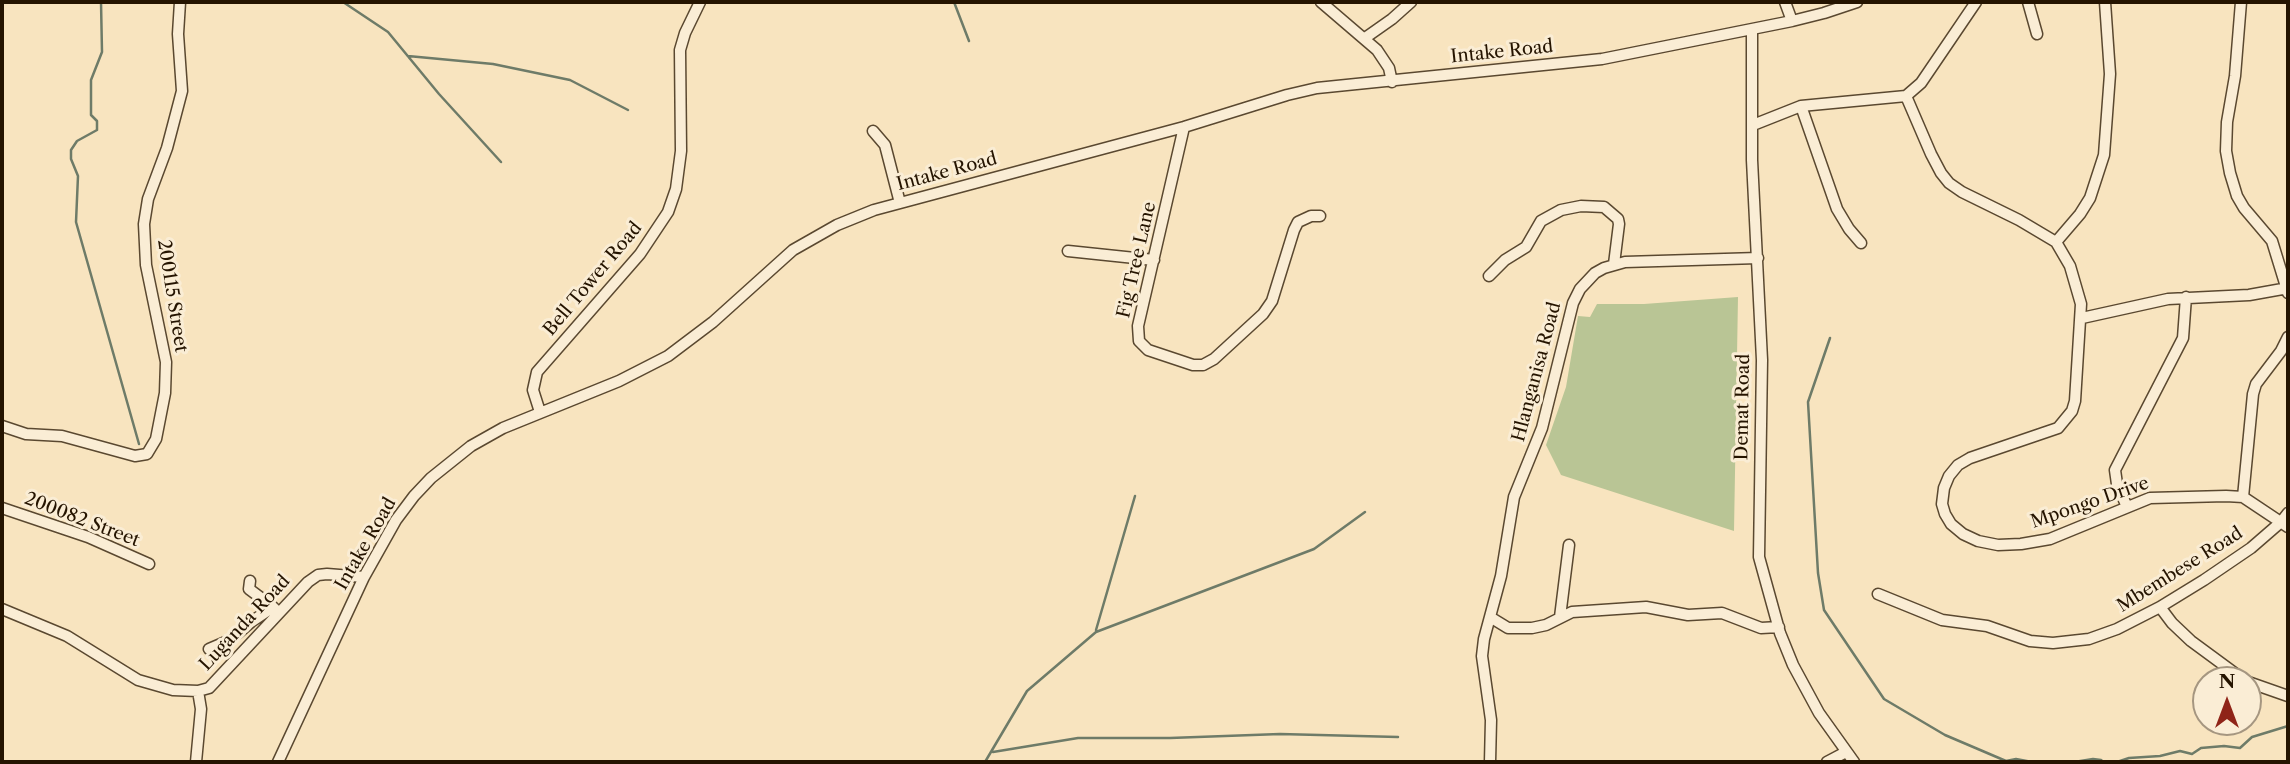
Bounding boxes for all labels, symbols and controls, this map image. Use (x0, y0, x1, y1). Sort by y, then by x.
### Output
street label: Intake Road (1450, 36, 1554, 68)
street label: Intake Road (894, 148, 1000, 196)
street label: Fig Tree Lane (1113, 200, 1161, 320)
street label: Bell Tower Road (539, 218, 647, 340)
street label: 200115 Street (152, 238, 192, 354)
street label: Hlanganisa Road (1508, 300, 1566, 444)
street label: Demat Road (1731, 354, 1755, 460)
street label: Mpongo Drive (2028, 473, 2152, 533)
street label: 200082 Street (21, 488, 143, 552)
street label: Intake Road (331, 494, 401, 594)
street label: Mbembese Road (2113, 523, 2247, 617)
street label: Luganda Road (195, 571, 295, 675)
north arrow (2192, 666, 2262, 736)
text: N (2219, 670, 2235, 693)

